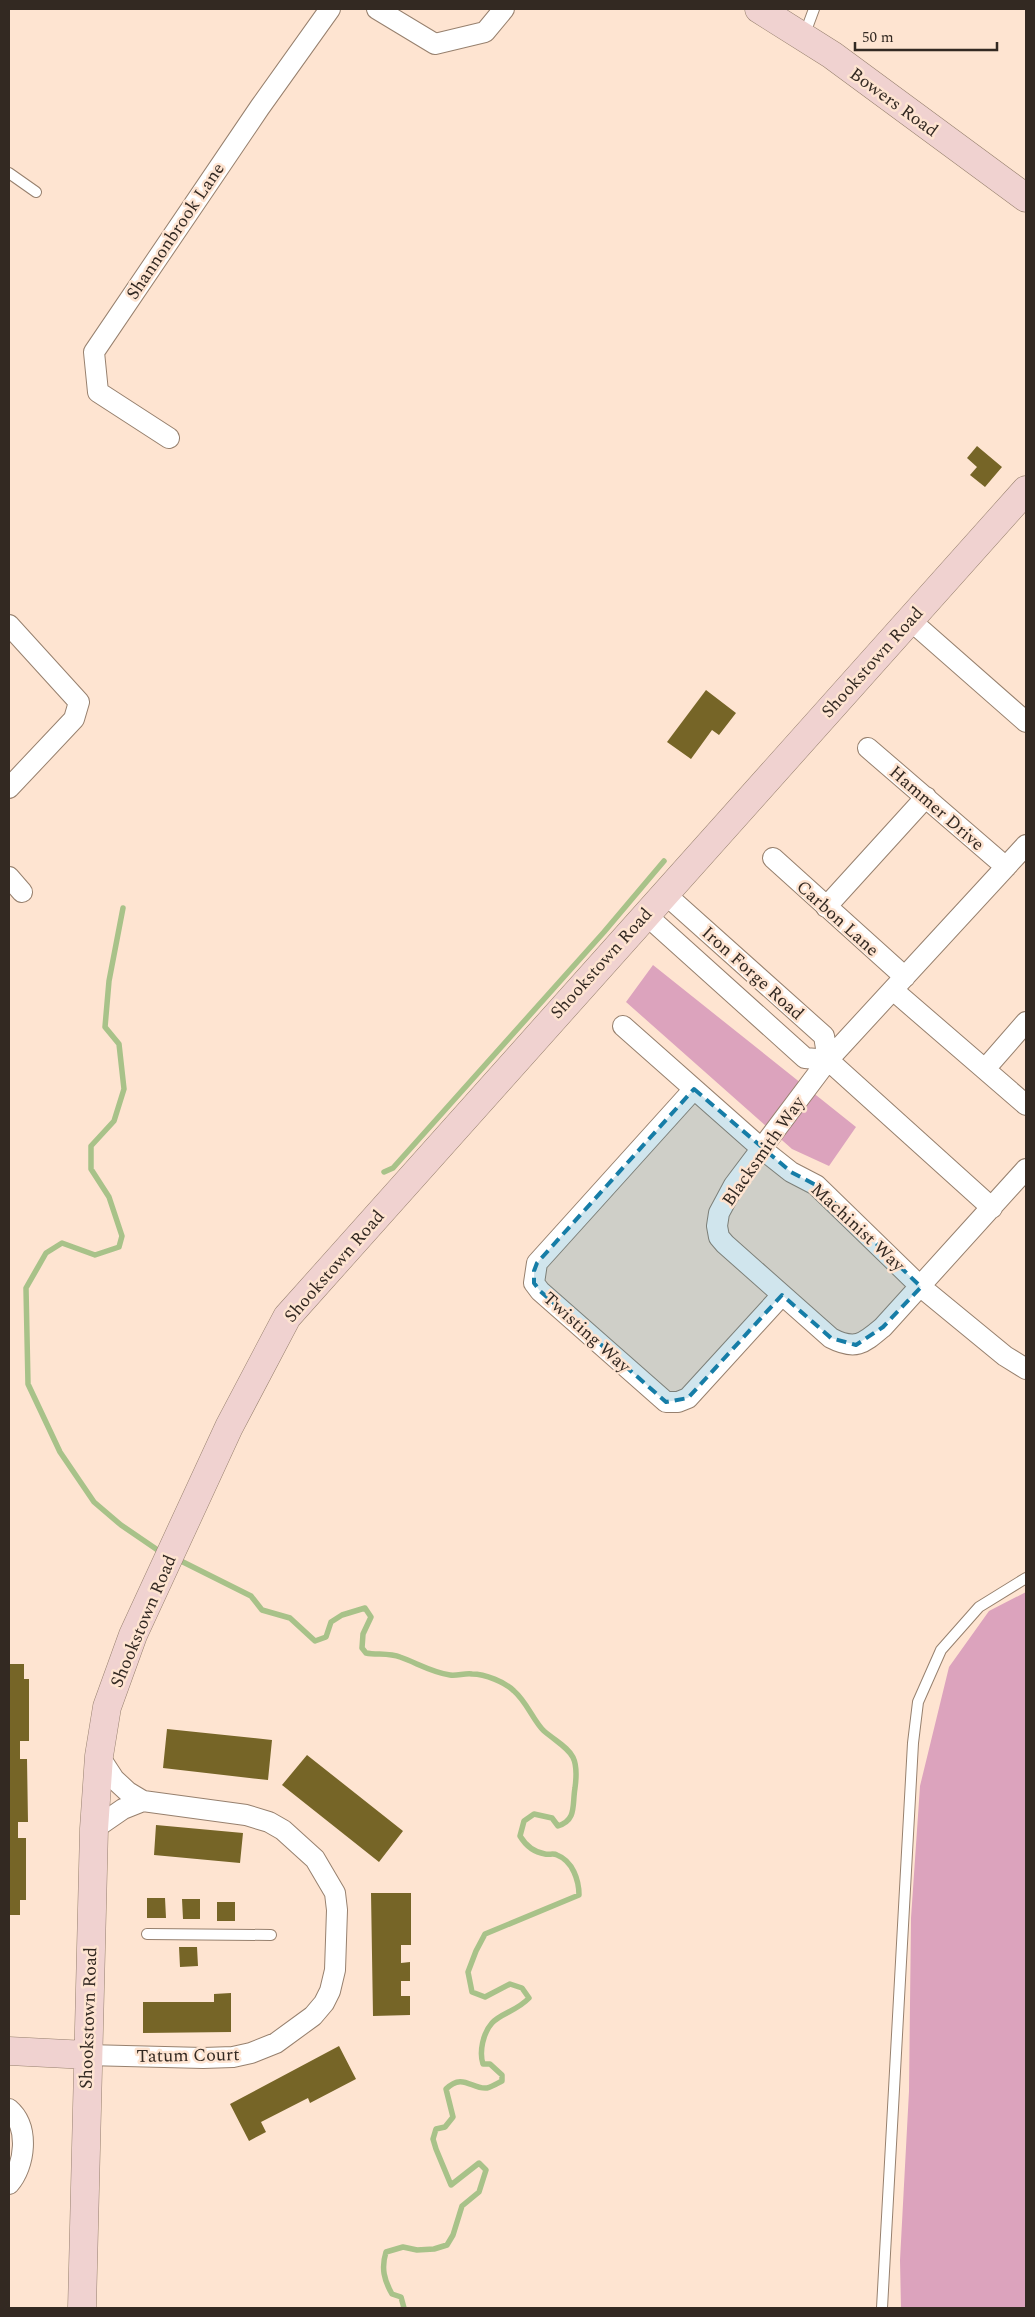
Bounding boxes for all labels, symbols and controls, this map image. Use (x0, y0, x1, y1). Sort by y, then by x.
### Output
scale bar (855, 20, 998, 52)
text: 50 m (862, 26, 894, 49)
street label: Bowers Road (844, 61, 944, 144)
street label: Shannonbrook Lane (119, 157, 231, 305)
street label: Shookstown Road (815, 601, 930, 724)
street label: Hammer Drive (883, 759, 990, 858)
street label: Carbon Lane (790, 874, 885, 963)
street label: Shookstown Road (544, 902, 659, 1025)
street label: Iron Forge Road (695, 920, 810, 1027)
street label: Blacksmith Way (715, 1090, 812, 1212)
street label: Machinist Way (805, 1177, 912, 1279)
street label: Shookstown Road (278, 1204, 391, 1329)
street label: Twisting Way (537, 1285, 638, 1380)
street label: Shookstown Road (103, 1551, 184, 1692)
street label: Shookstown Road (73, 1947, 104, 2089)
street label: Tatum Court (136, 2041, 240, 2070)

